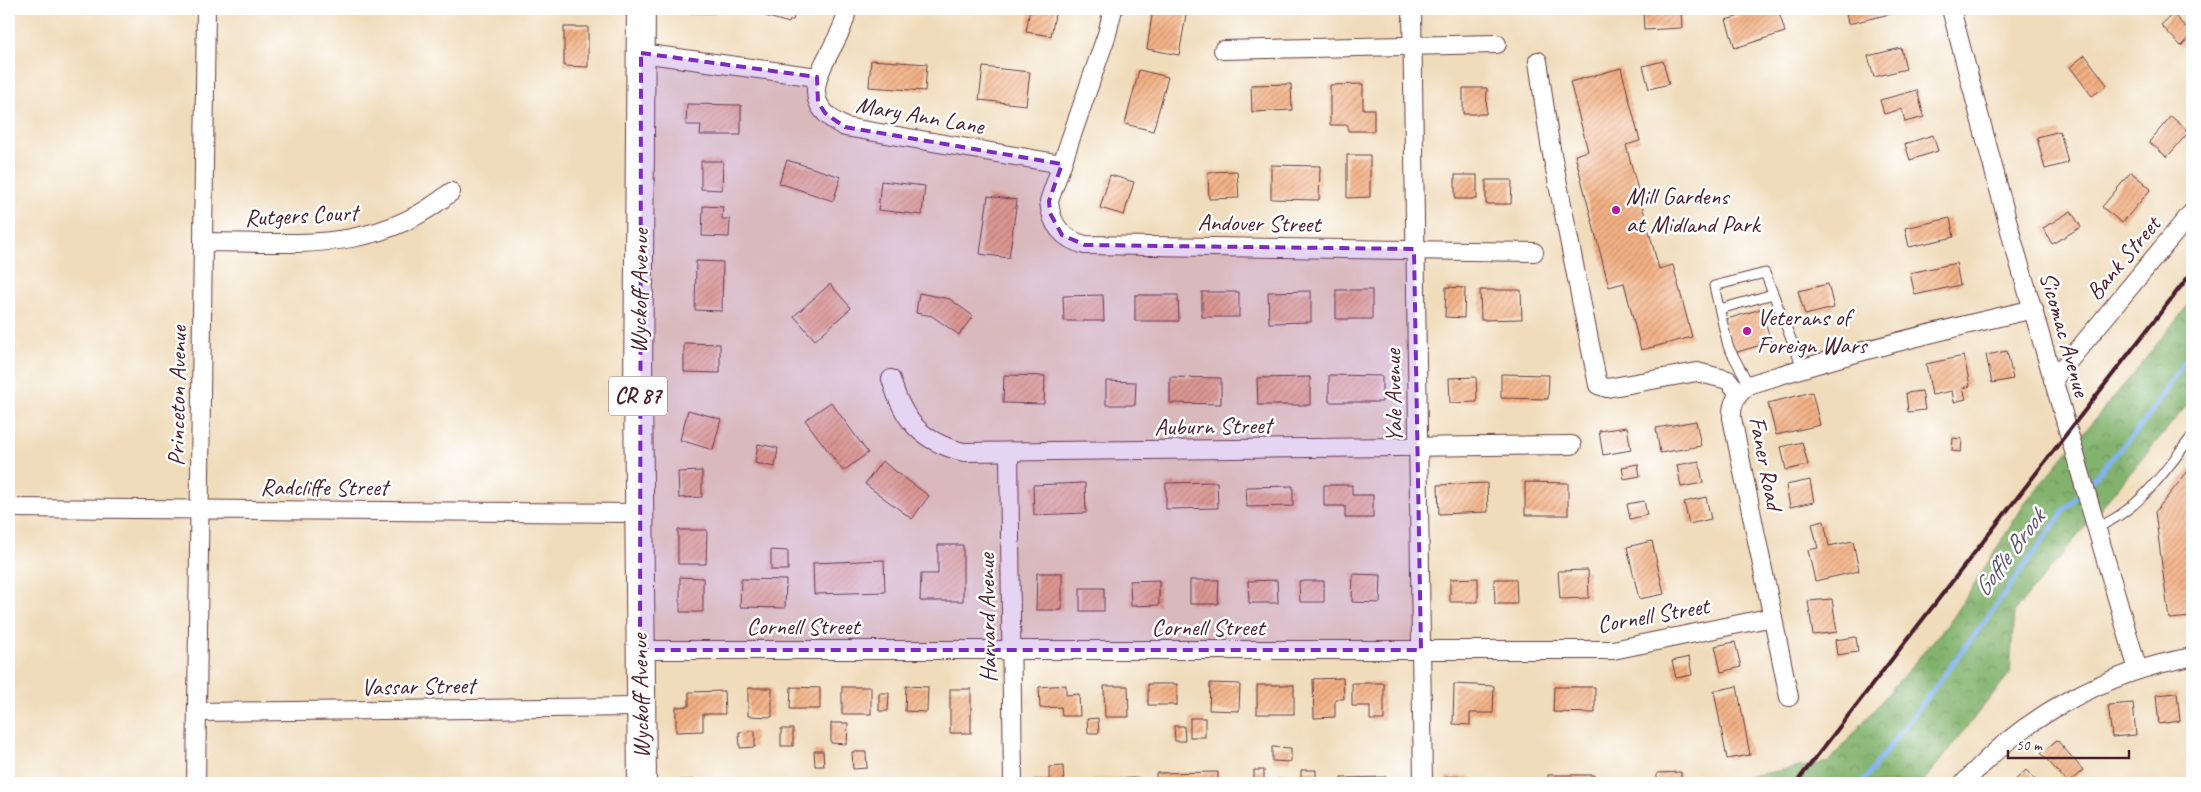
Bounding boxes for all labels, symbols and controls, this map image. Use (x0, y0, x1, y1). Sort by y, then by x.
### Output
street label: Mary Ann Lane (854, 89, 988, 141)
place label: Mill Gardens at Midland Park (1626, 181, 1762, 239)
street label: Rutgers Court (244, 197, 361, 233)
marker: Mill Gardens at Midland Park (1610, 204, 1622, 216)
street label: Andover Street (1197, 207, 1323, 239)
street label: Bank Street (2079, 208, 2168, 306)
street label: Wyckoff Avenue (623, 226, 655, 354)
street label: Sicomac Avenue (2033, 268, 2098, 402)
place label: Veterans of Foreign Wars (1757, 302, 1868, 360)
street label: Princeton Avenue (161, 323, 193, 466)
marker: Veterans of Foreign Wars (1741, 325, 1753, 337)
street label: Yale Avenue (1377, 347, 1409, 443)
road number: CR 87 (609, 376, 667, 416)
street label: Auburn Street (1154, 410, 1275, 442)
street label: Faner Road (1742, 414, 1790, 516)
street label: Radcliffe Street (260, 472, 391, 502)
water label: Goffle Brook (1966, 500, 2054, 603)
street label: Harvard Avenue (971, 551, 1003, 683)
street label: Cornell Street (1595, 590, 1713, 640)
street label: Cornell Street (747, 611, 861, 641)
street label: Cornell Street (1152, 612, 1266, 642)
street label: Wyckoff Avenue (624, 631, 656, 759)
street label: Vassar Street (361, 670, 478, 702)
scale bar (2008, 727, 2130, 759)
text: 50 m (2016, 736, 2043, 755)

